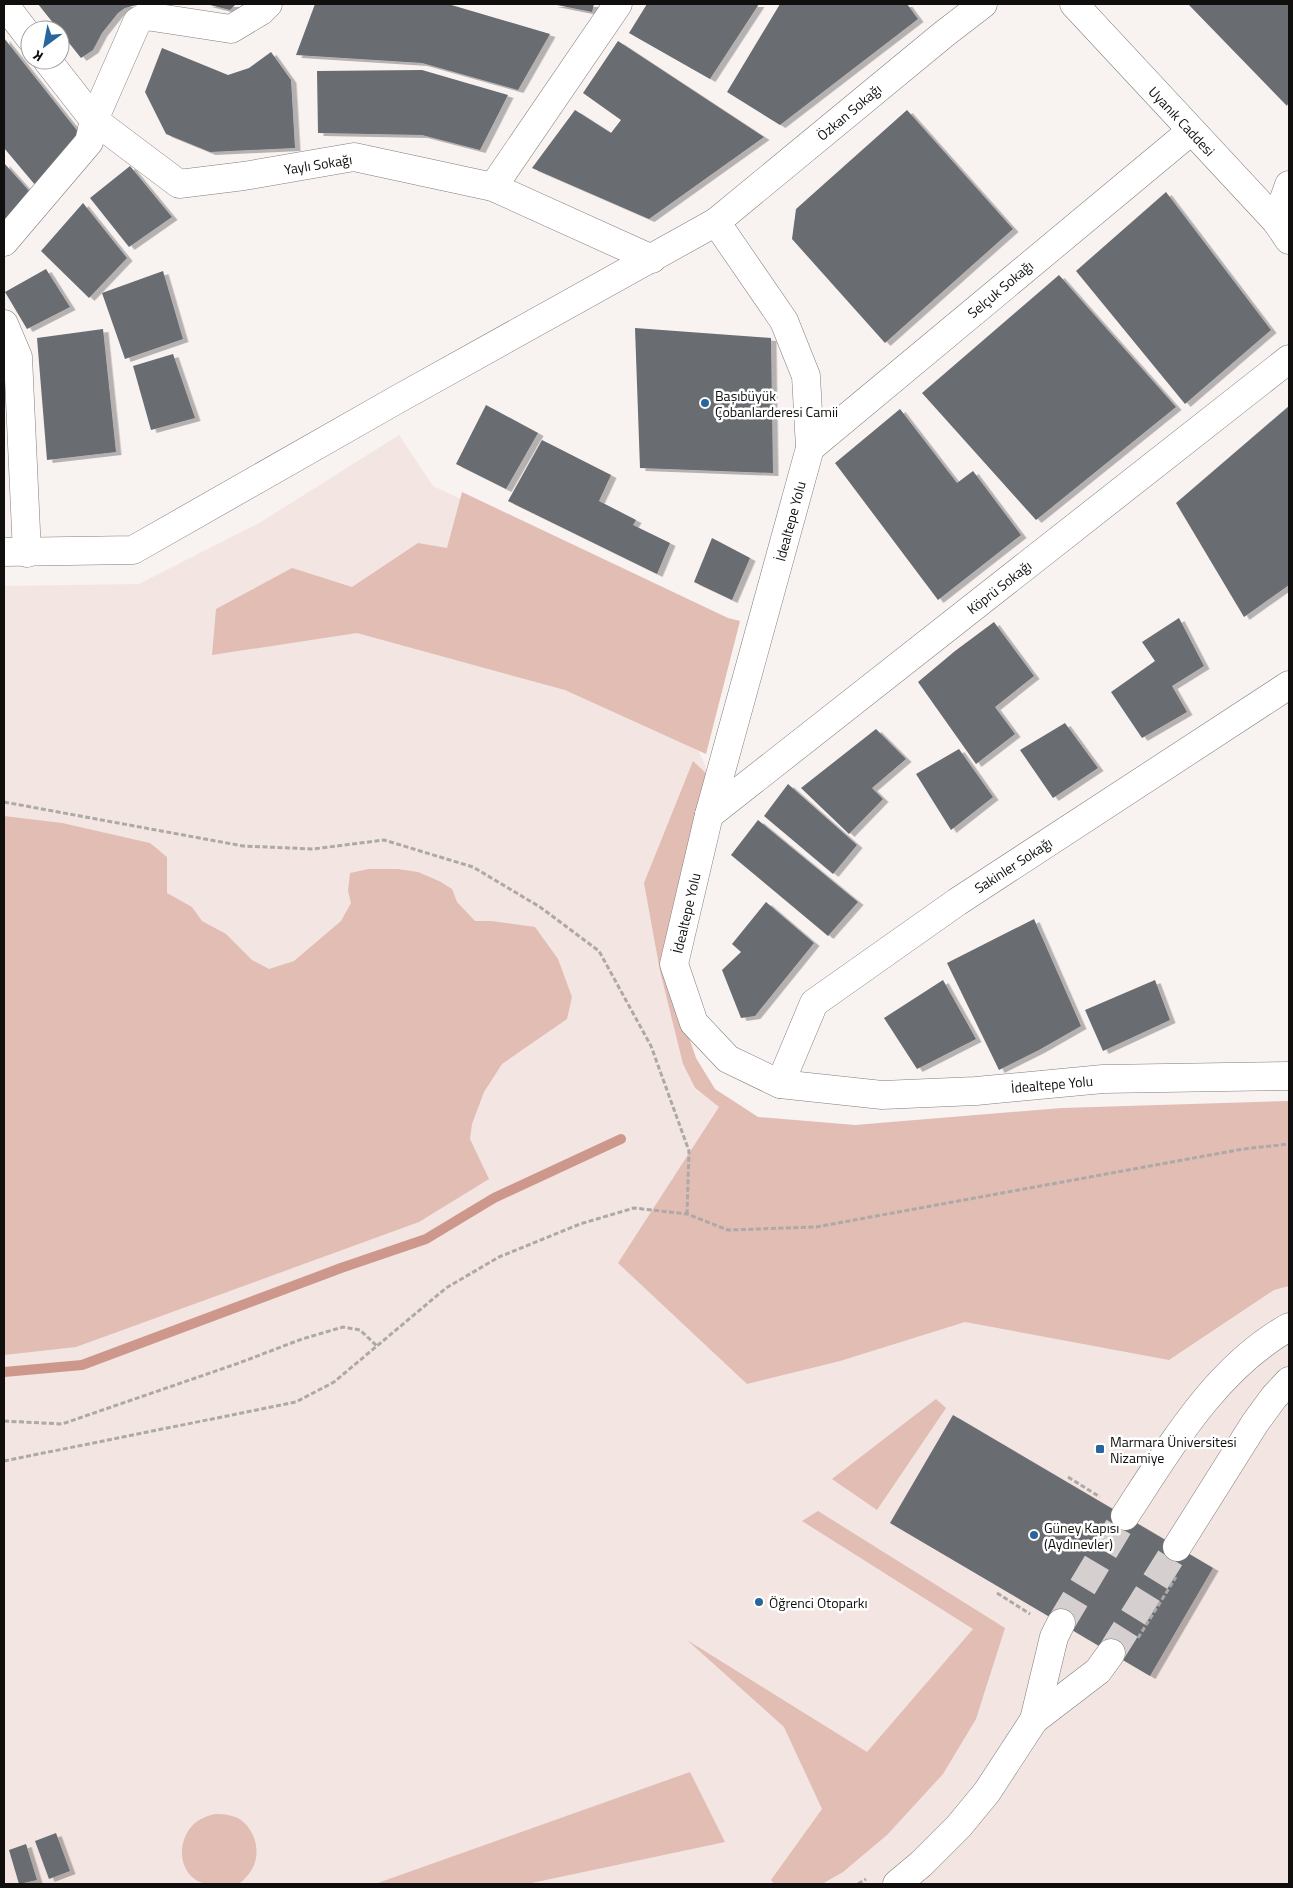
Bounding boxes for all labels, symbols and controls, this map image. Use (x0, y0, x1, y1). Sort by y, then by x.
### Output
north arrow (20, 20, 70, 70)
text: K (28, 45, 47, 68)
street label: Özkan Sokağı (812, 79, 886, 145)
street label: Uyanık Caddesi (1144, 81, 1220, 161)
street label: Yaylı Sokağı (282, 148, 354, 180)
street label: Selçuk Sokağı (963, 255, 1037, 323)
place label: Başıbüyük Çobanlarderesi Camii (715, 385, 838, 422)
marker: Başıbüyük Çobanlarderesi Camii (699, 397, 711, 409)
street label: İdealtepe Yolu (769, 479, 811, 563)
street label: Köprü Sokağı (962, 555, 1036, 619)
street label: Sakinler Sokağı (970, 832, 1056, 898)
street label: İdealtepe Yolu (667, 871, 705, 955)
street label: İdealtepe Yolu (1010, 1070, 1094, 1098)
place label: Marmara Üniversitesi Nizamiye (1110, 1431, 1237, 1468)
marker: Marmara Üniversitesi Nizamiye (1094, 1443, 1106, 1455)
place label: Güney Kapısı (Aydınevler) (1044, 1517, 1119, 1554)
marker: Güney Kapısı (Aydınevler) (1028, 1529, 1040, 1541)
place label: Öğrenci Otoparkı (769, 1592, 868, 1613)
marker: Öğrenci Otoparkı (753, 1596, 765, 1608)

